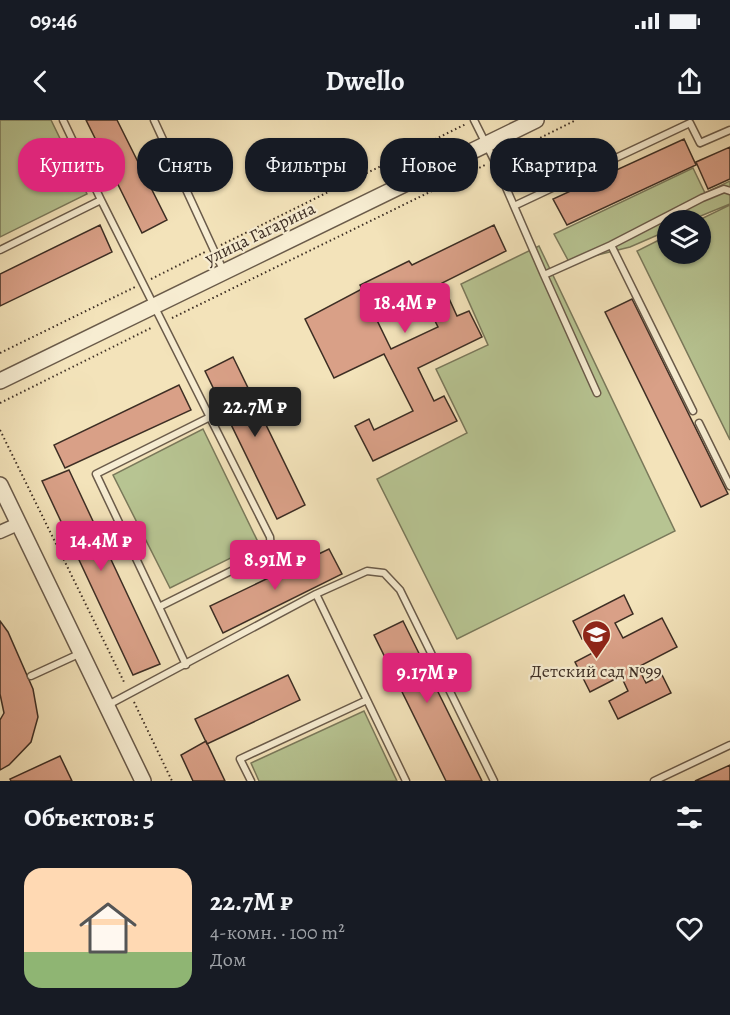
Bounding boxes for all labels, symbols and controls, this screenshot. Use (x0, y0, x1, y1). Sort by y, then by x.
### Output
text: 09:46 (30, 6, 77, 36)
text: Dwello (325, 63, 405, 99)
icon: back (24, 65, 57, 98)
icon: share (673, 65, 706, 98)
chip: Купить (18, 138, 125, 192)
chip: Снять (137, 138, 233, 192)
chip: Фильтры (245, 138, 368, 192)
chip: Новое (380, 138, 478, 192)
chip: Квартира (490, 138, 618, 192)
street label: улица Гагарина (200, 196, 320, 271)
map controls (657, 210, 711, 264)
button: layers (657, 210, 711, 264)
pin: 18.4M ₽ (350, 283, 460, 334)
text: 18.4M ₽ (374, 289, 436, 316)
pin: 22.7M ₽ (200, 387, 310, 438)
text: 22.7M ₽ (223, 393, 287, 420)
pin: 14.4M ₽ (46, 521, 156, 572)
text: 14.4M ₽ (70, 527, 132, 554)
pin: 8.91M ₽ (220, 540, 330, 591)
text: 8.91M ₽ (244, 546, 306, 573)
school or university icon: Детский сад №99 (580, 618, 612, 660)
pin: 9.17M ₽ (372, 653, 482, 704)
text: 9.17M ₽ (397, 659, 457, 686)
place label: Детский сад №99 (530, 659, 662, 683)
text: Объектов: 5 (24, 800, 154, 835)
icon: filters (673, 801, 706, 834)
text: 22.7M ₽ (210, 884, 293, 919)
icon: home (72, 892, 144, 964)
icon: heart (673, 912, 706, 945)
text: 4-комн. · 100 m² (210, 919, 345, 946)
text: Дом (210, 946, 246, 973)

